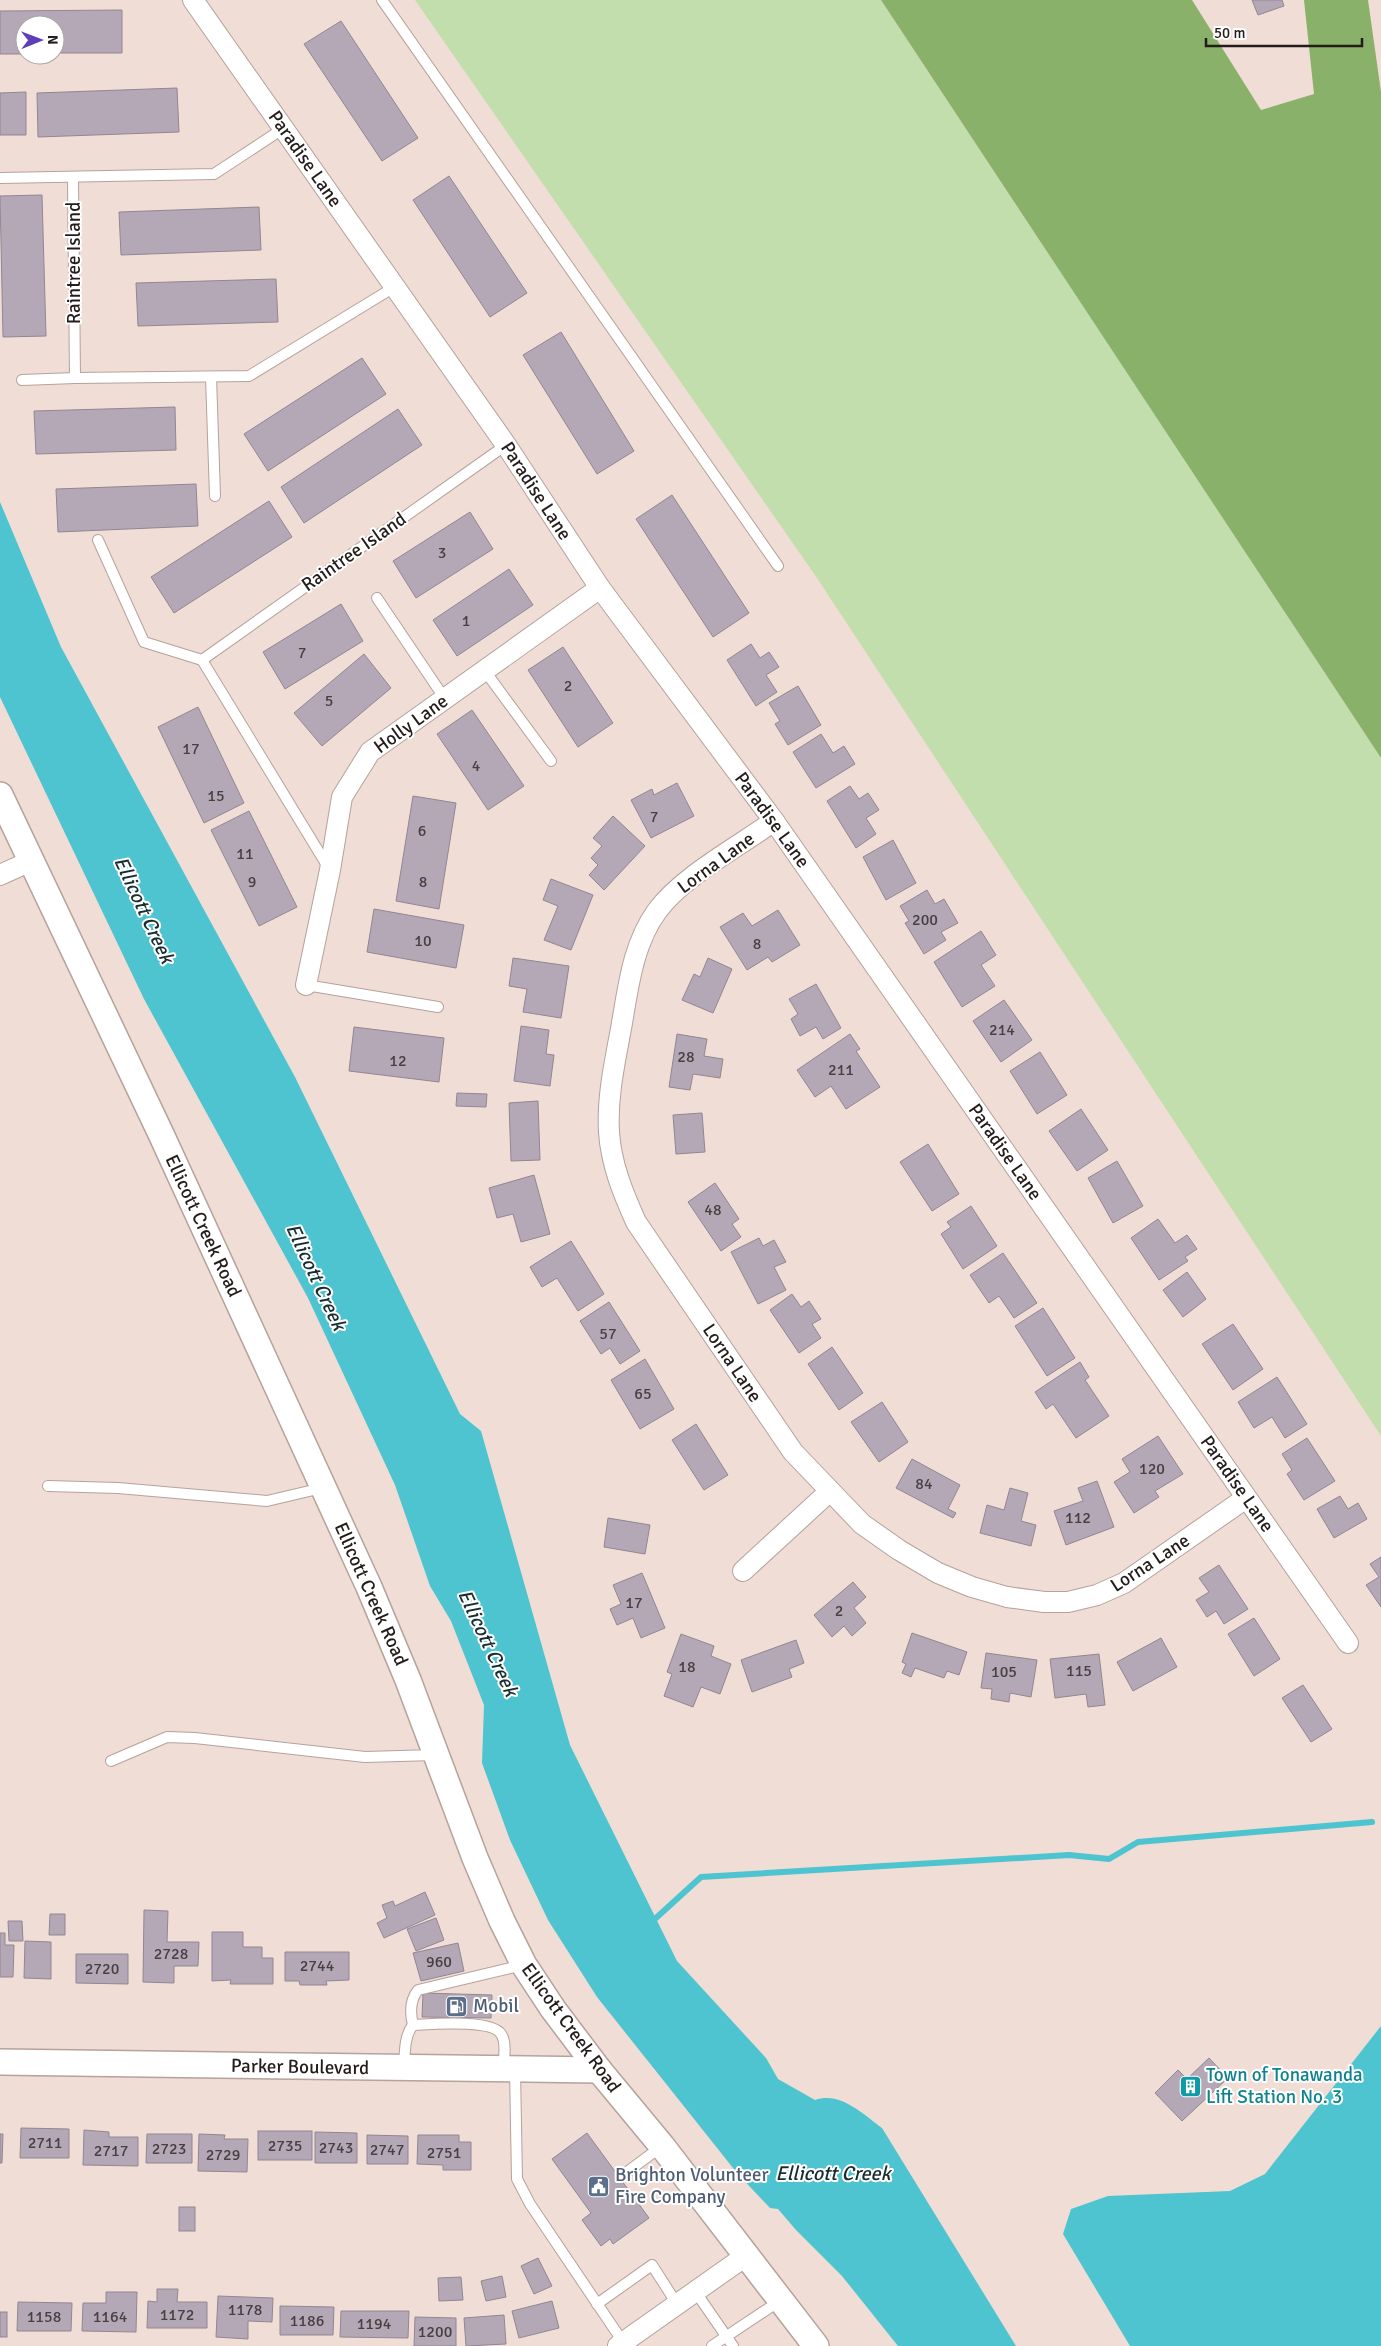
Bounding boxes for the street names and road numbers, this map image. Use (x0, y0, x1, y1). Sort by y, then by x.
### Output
street label: Paradise Lane (263, 106, 347, 212)
street label: Raintree Island (62, 202, 86, 324)
street label: Paradise Lane (495, 437, 577, 545)
street label: Raintree Island (297, 507, 411, 597)
street label: Holly Lane (369, 689, 453, 759)
street label: Paradise Lane (729, 767, 815, 873)
street label: Lorna Lane (673, 827, 759, 899)
street label: Paradise Lane (963, 1099, 1047, 1205)
street label: Ellicott Creek Road (160, 1151, 246, 1301)
street label: Lorna Lane (697, 1319, 767, 1407)
street label: Paradise Lane (1195, 1431, 1279, 1537)
street label: Ellicott Creek Road (329, 1519, 413, 1669)
street label: Lorna Lane (1106, 1529, 1194, 1597)
street label: Ellicott Creek Road (516, 1959, 626, 2097)
street label: Parker Boulevard (231, 2054, 369, 2080)

